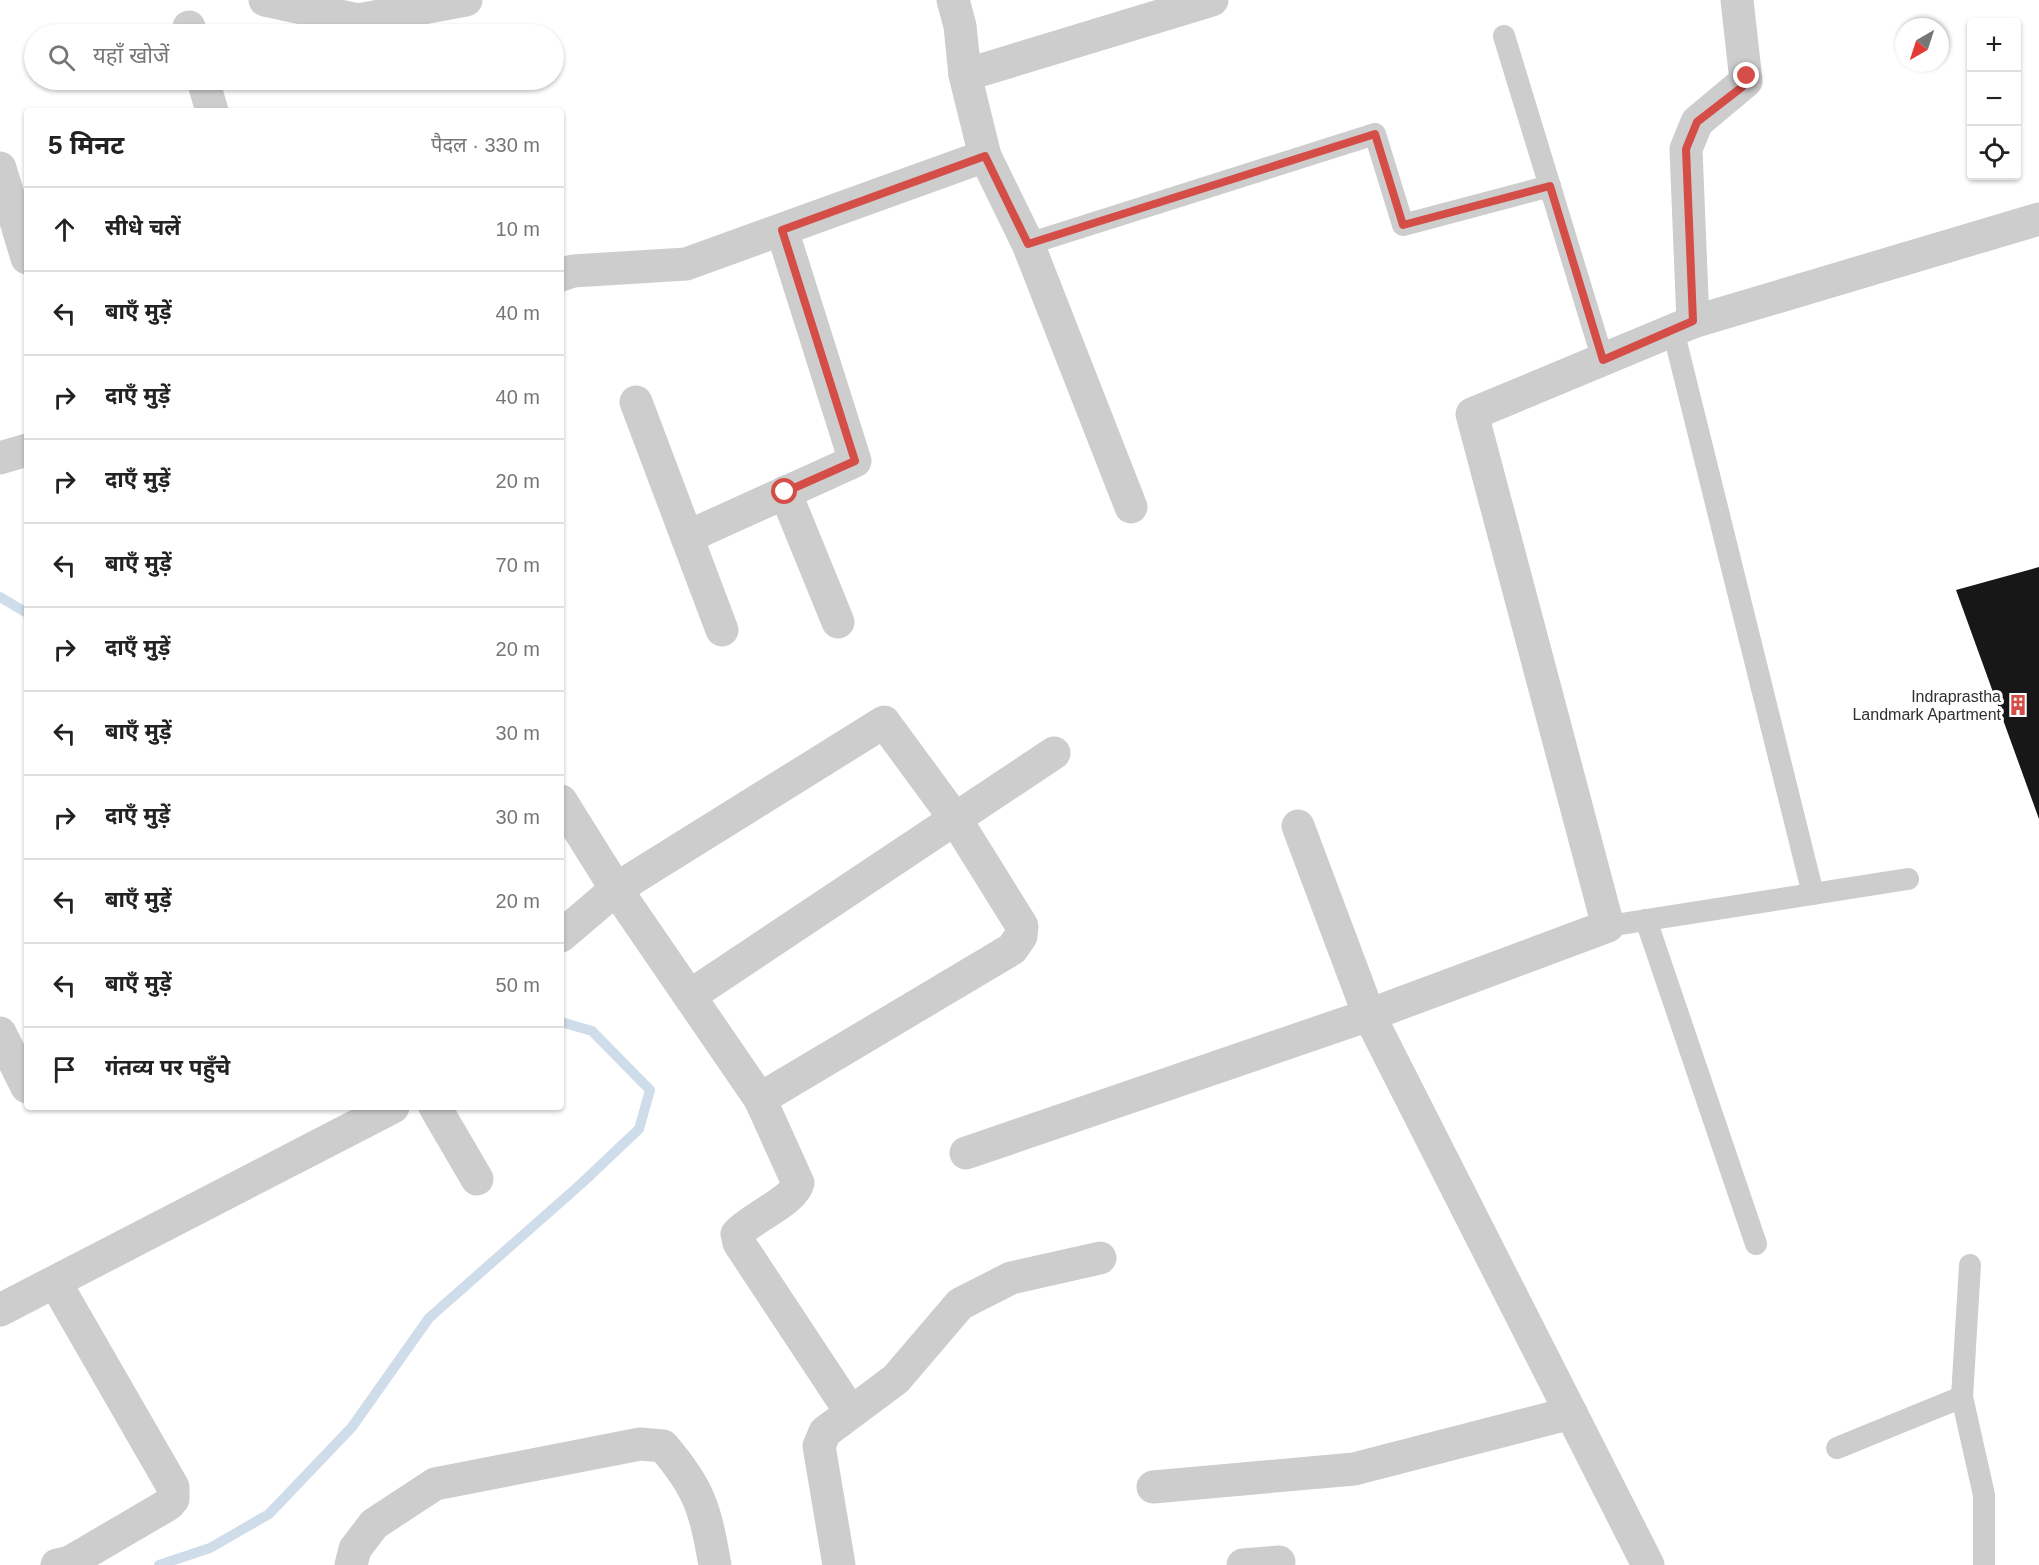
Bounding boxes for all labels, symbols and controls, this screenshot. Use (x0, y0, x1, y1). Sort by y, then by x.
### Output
north arrow (1895, 18, 1949, 72)
map controls (1967, 18, 2021, 180)
button: + (1967, 18, 2021, 72)
search box (24, 24, 564, 90)
icon: search (45, 41, 78, 74)
text: यहाँ खोजें (93, 43, 169, 68)
route end (1733, 62, 1759, 88)
button: − (1967, 72, 2021, 126)
button: locate (1967, 126, 2021, 180)
text: 5 मिनट (48, 130, 124, 160)
text: पैदल · 330 m (431, 134, 540, 156)
icon: ahead (48, 213, 81, 246)
text: सीधे चलें (105, 215, 180, 240)
text: 10 m (496, 218, 540, 240)
icon: left (48, 297, 81, 330)
text: बाएँ मुड़ें (105, 299, 171, 324)
text: 40 m (496, 302, 540, 324)
icon: right (48, 381, 81, 414)
text: दाएँ मुड़ें (105, 383, 170, 408)
text: 40 m (496, 386, 540, 408)
icon: right (48, 465, 81, 498)
text: दाएँ मुड़ें (105, 467, 170, 492)
text: 20 m (496, 470, 540, 492)
route start (771, 478, 797, 504)
icon: left (48, 549, 81, 582)
text: बाएँ मुड़ें (105, 551, 171, 576)
text: 70 m (496, 554, 540, 576)
icon: right (48, 633, 81, 666)
text: दाएँ मुड़ें (105, 635, 170, 660)
text: 20 m (496, 638, 540, 660)
place label: Indraprastha Landmark Apartment (1852, 688, 2002, 723)
building icon: Indraprastha Landmark Apartment (2006, 693, 2030, 717)
icon: left (48, 717, 81, 750)
text: बाएँ मुड़ें (105, 719, 171, 744)
text: 30 m (496, 722, 540, 744)
icon: right (48, 801, 81, 834)
text: दाएँ मुड़ें (105, 803, 170, 828)
text: 30 m (496, 806, 540, 828)
icon: left (48, 885, 81, 918)
text: बाएँ मुड़ें (105, 887, 171, 912)
text: 20 m (496, 890, 540, 912)
icon: left (48, 969, 81, 1002)
text: बाएँ मुड़ें (105, 971, 171, 996)
text: 50 m (496, 974, 540, 996)
icon: arrive (48, 1053, 81, 1086)
text: गंतव्य पर पहुँचे (105, 1055, 230, 1080)

